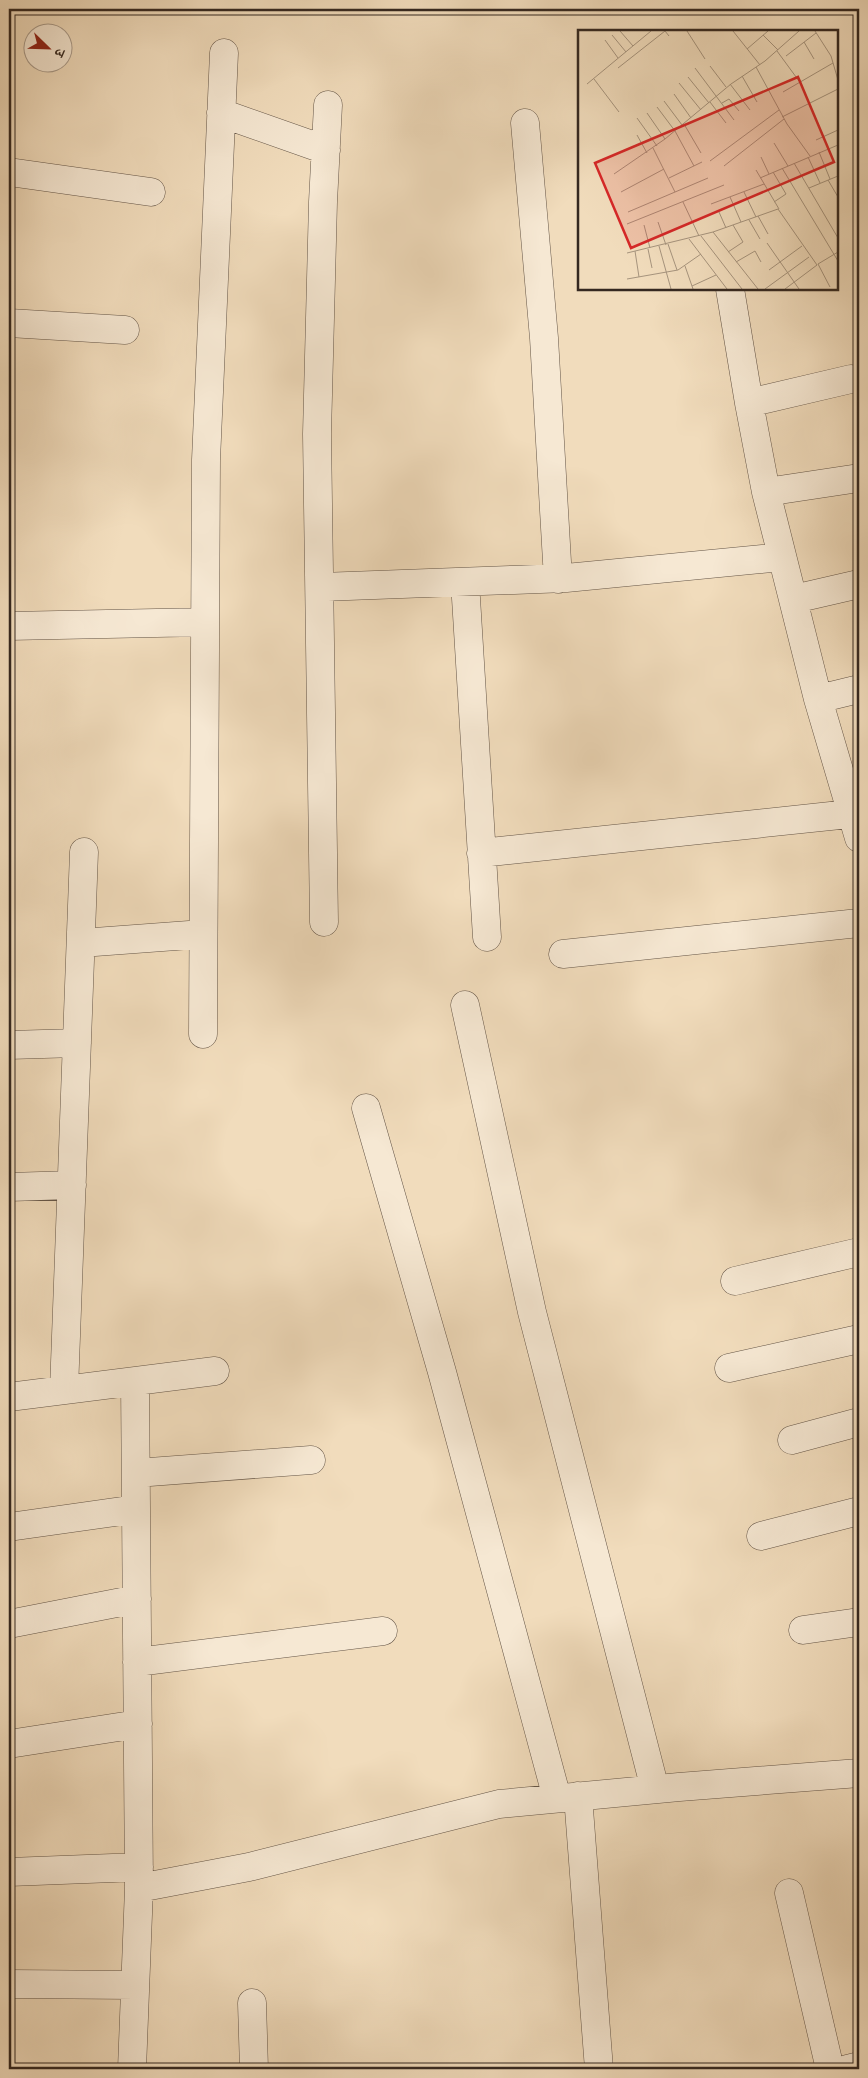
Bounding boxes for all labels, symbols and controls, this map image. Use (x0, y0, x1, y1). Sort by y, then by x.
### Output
north arrow (22, 22, 72, 72)
inset map (578, 30, 838, 290)
text: उ (50, 45, 69, 60)

